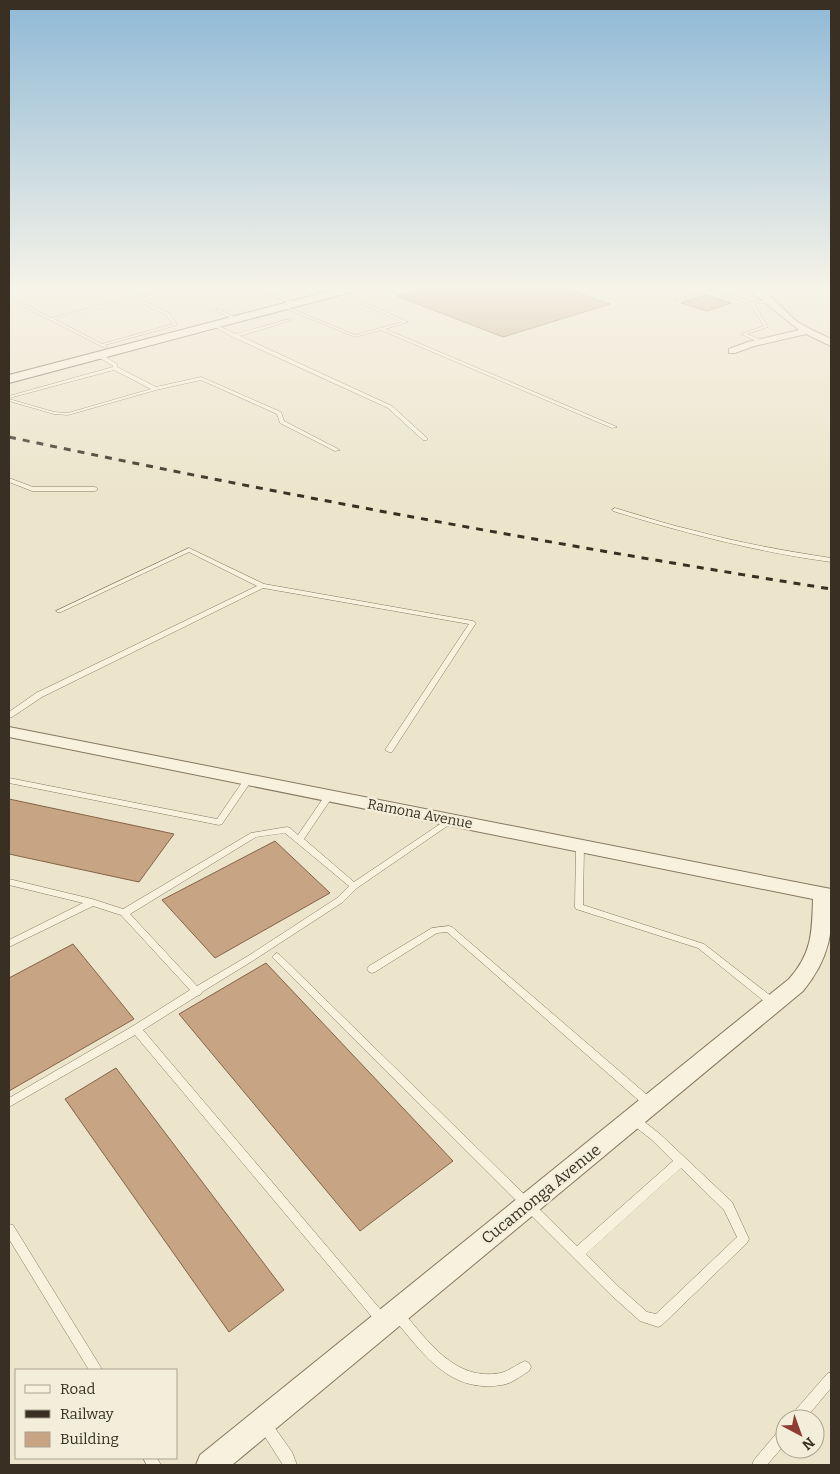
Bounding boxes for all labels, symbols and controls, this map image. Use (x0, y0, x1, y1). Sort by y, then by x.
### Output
street label: Ramona Avenue (366, 795, 474, 833)
street label: Cucamonga Avenue (478, 1140, 604, 1248)
legend (15, 1369, 178, 1459)
text: Road (60, 1380, 95, 1398)
text: Railway (60, 1405, 114, 1423)
north arrow (775, 1409, 825, 1459)
text: Building (60, 1430, 119, 1448)
text: N (798, 1433, 818, 1454)

